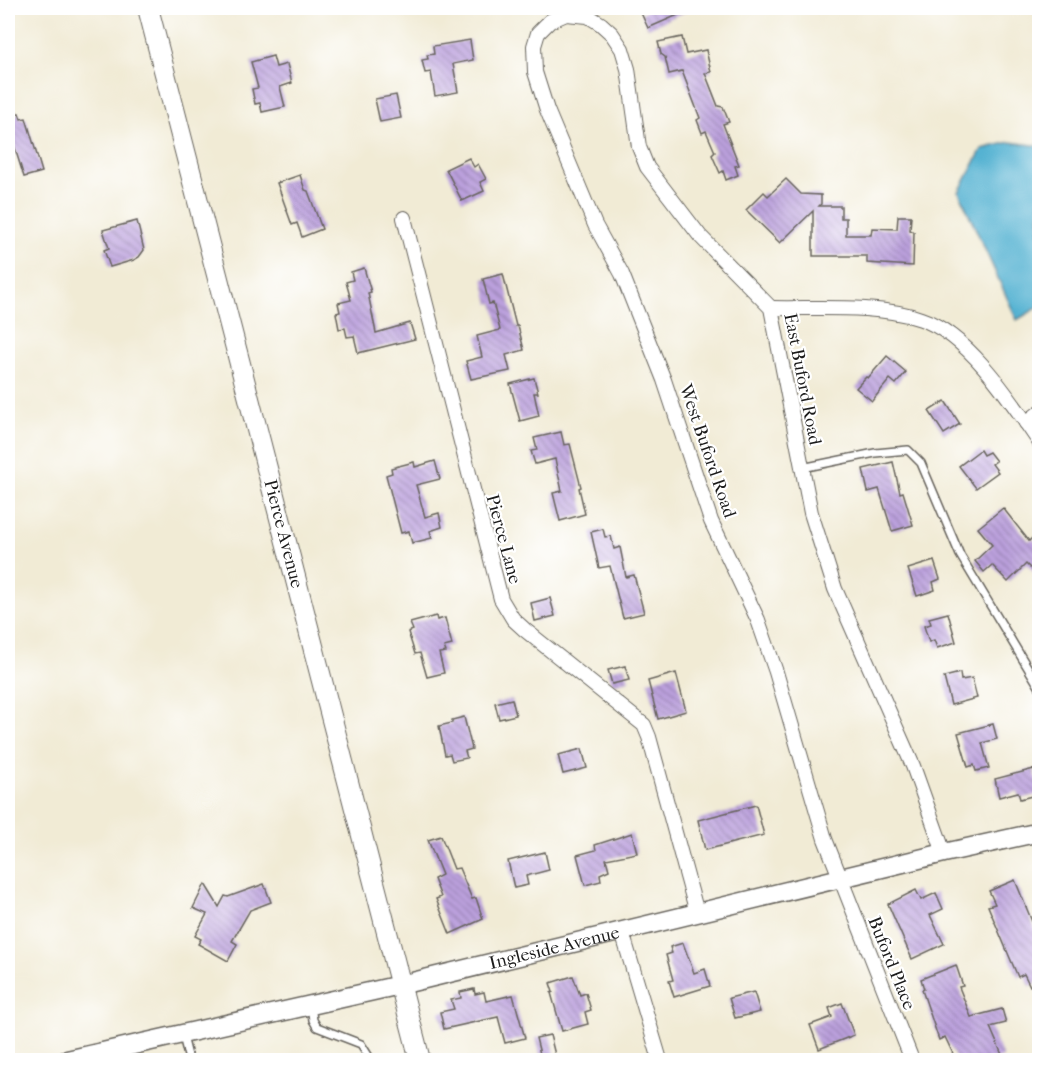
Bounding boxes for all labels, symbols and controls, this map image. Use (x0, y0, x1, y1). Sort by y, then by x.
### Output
street label: East Buford Road (779, 311, 826, 447)
street label: West Buford Road (674, 381, 740, 521)
street label: Pierce Avenue (259, 477, 308, 590)
street label: Pierce Lane (482, 492, 526, 586)
street label: Buford Place (863, 914, 920, 1013)
street label: Ingleside Avenue (487, 922, 622, 974)

